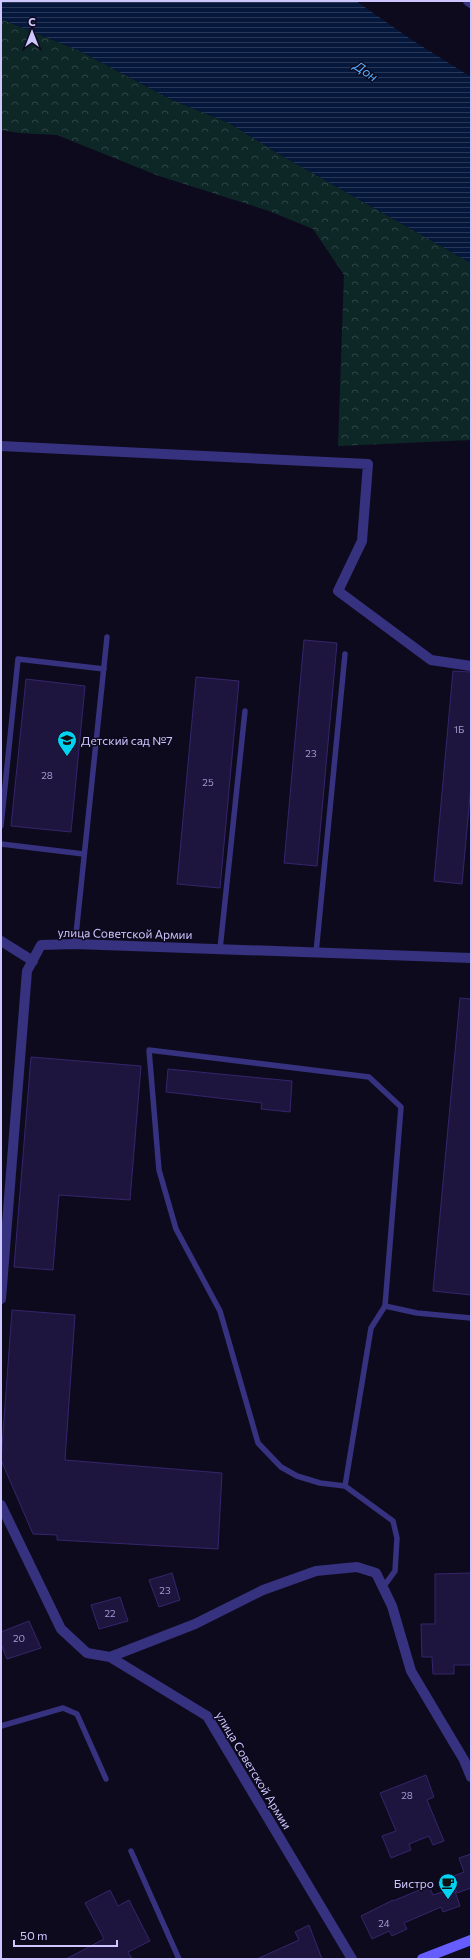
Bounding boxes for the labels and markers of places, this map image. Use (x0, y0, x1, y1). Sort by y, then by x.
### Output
school or university icon: Детский сад №7 (56, 729, 78, 757)
place label: Детский сад №7 (81, 733, 173, 747)
cafe icon: Бистро (437, 1872, 459, 1900)
place label: Бистро (394, 1876, 434, 1890)

